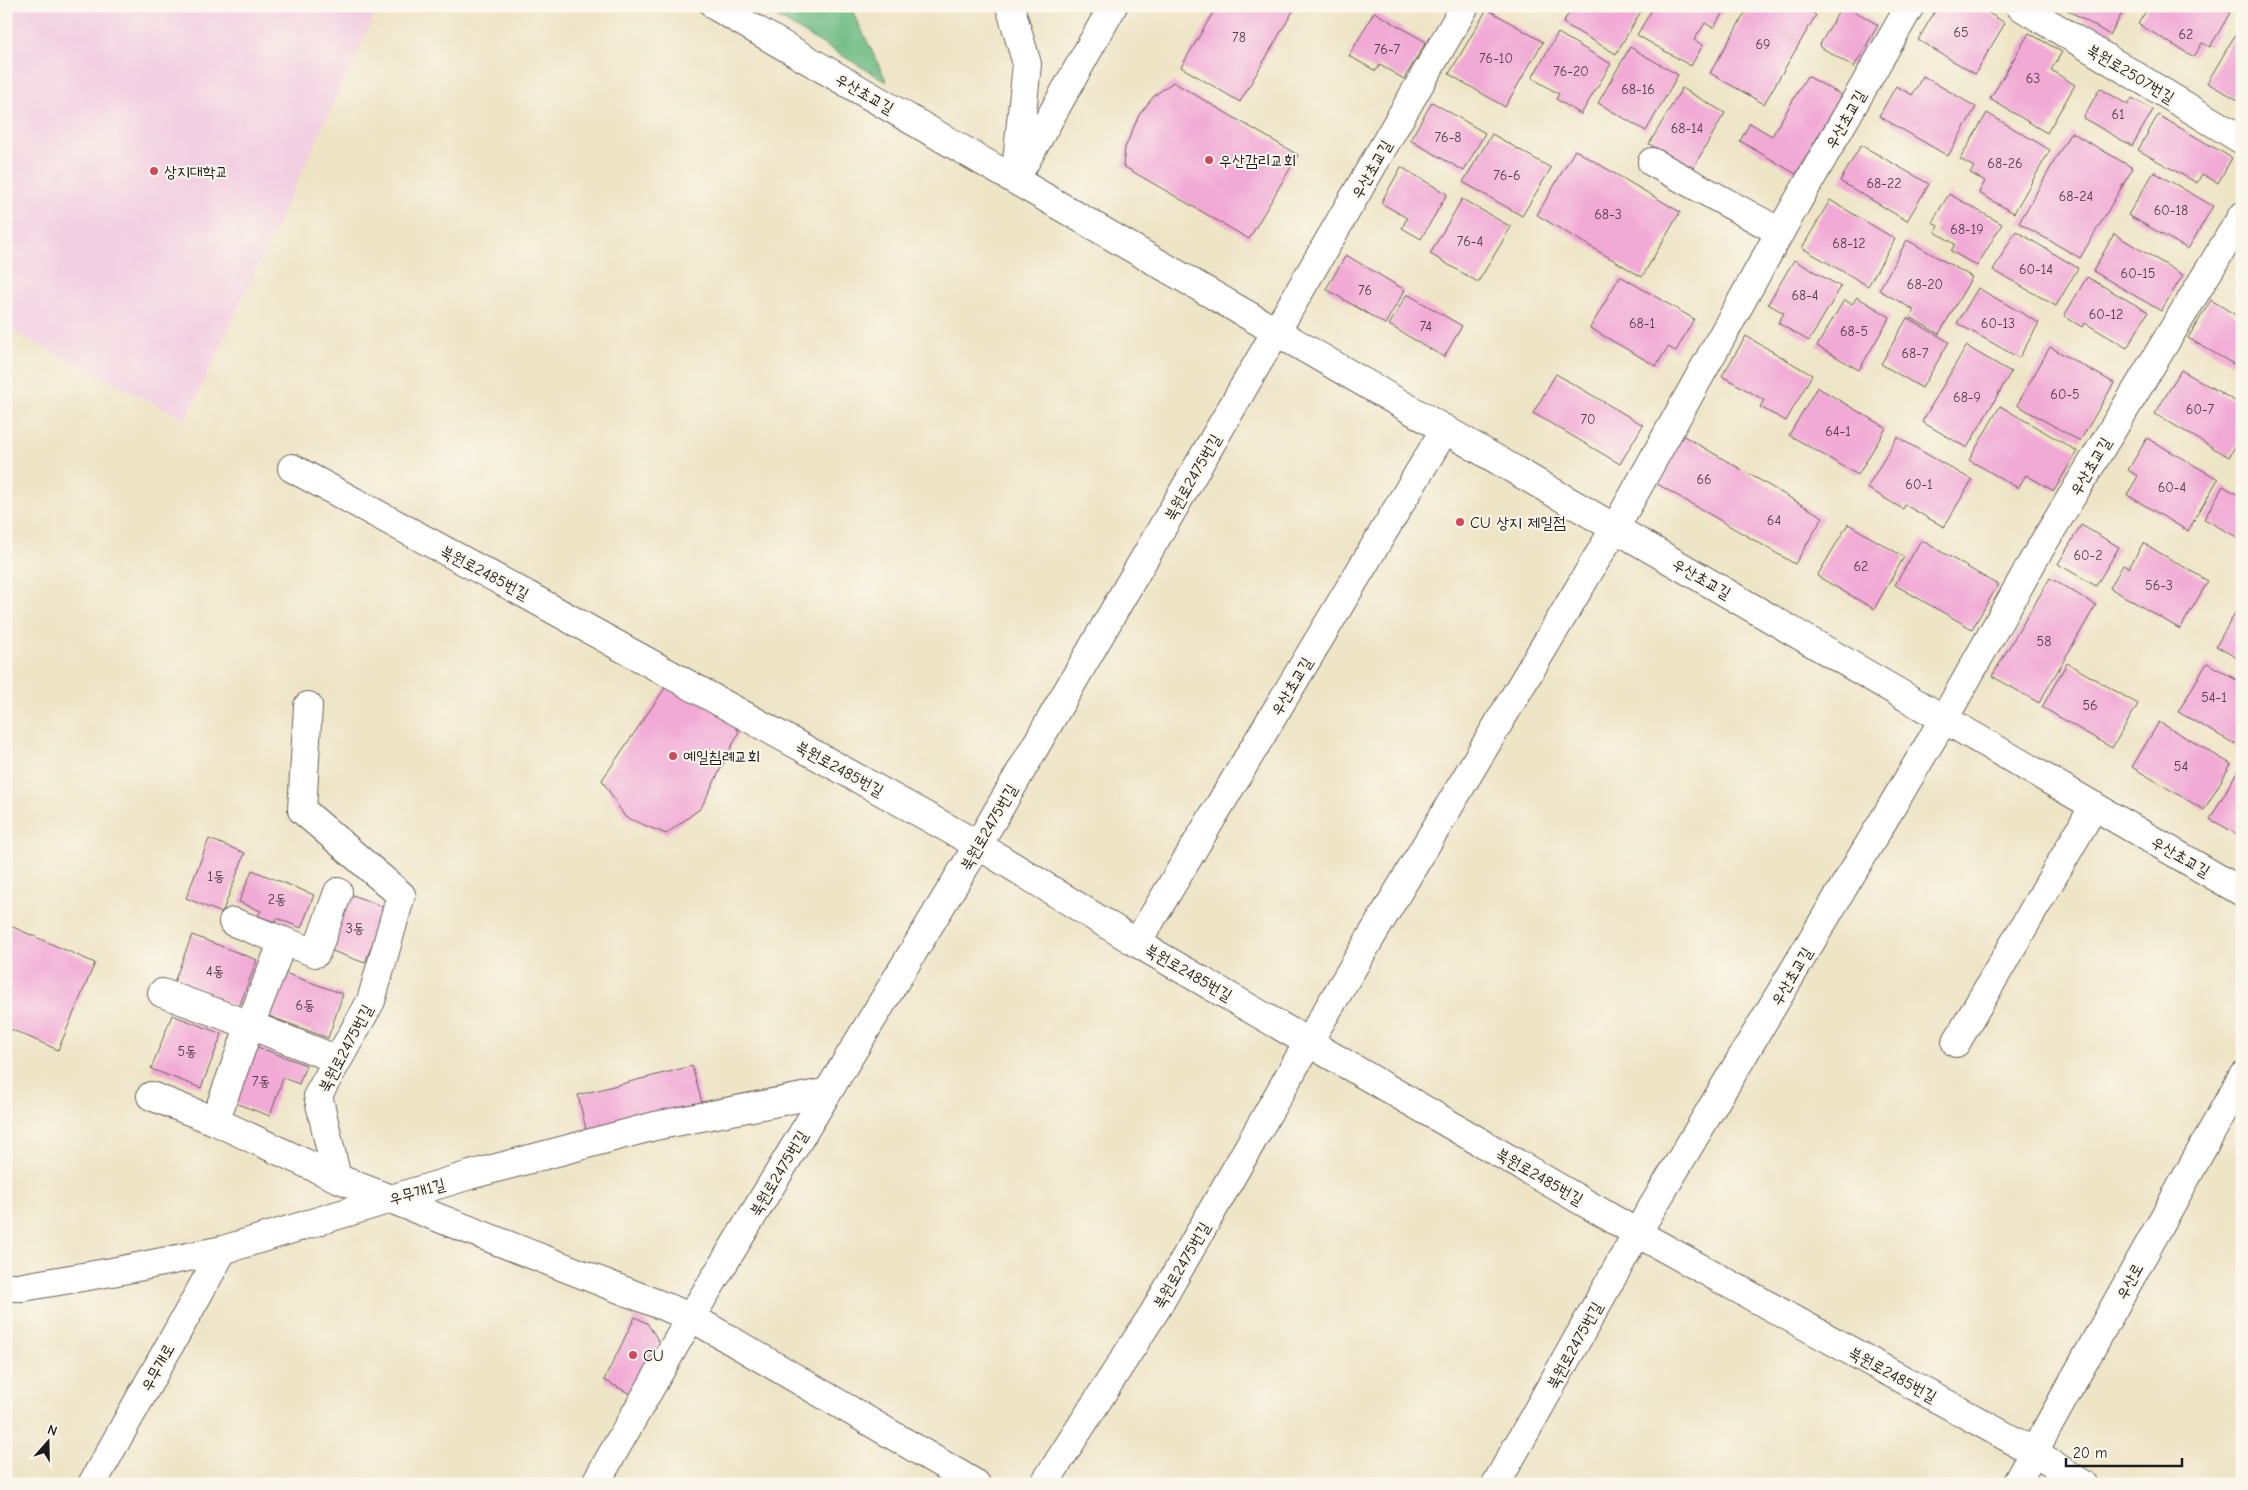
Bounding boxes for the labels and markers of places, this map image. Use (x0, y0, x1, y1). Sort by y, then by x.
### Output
place label: 우산감리교회 (1219, 152, 1296, 170)
marker: 우산감리교회 (1203, 154, 1215, 166)
place label: 상지대학교 (164, 163, 228, 181)
marker: 상지대학교 (148, 165, 160, 177)
place label: CU 상지 제일점 (1470, 514, 1566, 532)
marker: CU 상지 제일점 (1454, 516, 1466, 528)
place label: 예일침례교회 (683, 748, 760, 766)
marker: 예일침례교회 (667, 750, 679, 762)
place label: CU (643, 1347, 664, 1365)
marker: CU (627, 1349, 639, 1361)

